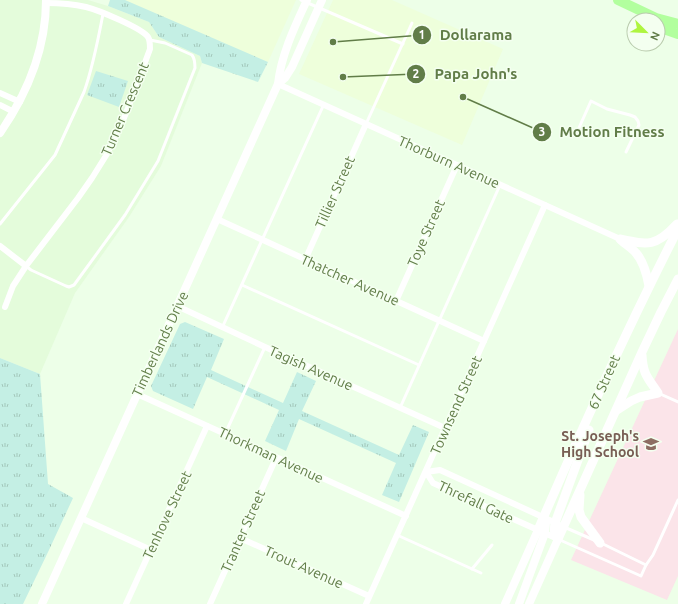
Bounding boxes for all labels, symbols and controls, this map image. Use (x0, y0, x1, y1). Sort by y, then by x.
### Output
north arrow (626, 12, 666, 52)
callout: Dollarama (412, 21, 521, 48)
text: Dollarama (440, 26, 512, 43)
text: 1 (419, 28, 425, 41)
text: N (648, 30, 662, 42)
street label: Turner Crescent (98, 59, 152, 158)
callout: Papa John's (406, 60, 525, 87)
text: Papa John's (435, 65, 517, 82)
text: 2 (413, 67, 420, 80)
callout: Motion Fitness (532, 119, 673, 146)
text: Motion Fitness (559, 123, 665, 140)
text: 3 (539, 125, 545, 138)
street label: Thorburn Avenue (396, 132, 502, 192)
street label: Tillier Street (312, 153, 358, 231)
street label: Toye Street (404, 196, 448, 269)
street label: Thatcher Avenue (298, 251, 402, 309)
street label: Timberlands Drive (129, 289, 191, 399)
street label: Tagish Avenue (266, 342, 356, 394)
street label: 67 Street (585, 352, 623, 412)
street label: Townsend Street (427, 353, 485, 457)
street label: Thorkman Avenue (216, 424, 326, 486)
place label: St. Joseph's High School (561, 428, 639, 460)
school or university icon: St. Joseph's High School (642, 435, 660, 453)
street label: Tenhove Street (140, 468, 195, 562)
street label: Threfall Gate (436, 478, 516, 526)
street label: Tranter Street (218, 487, 269, 575)
street label: Trout Avenue (262, 542, 346, 592)

